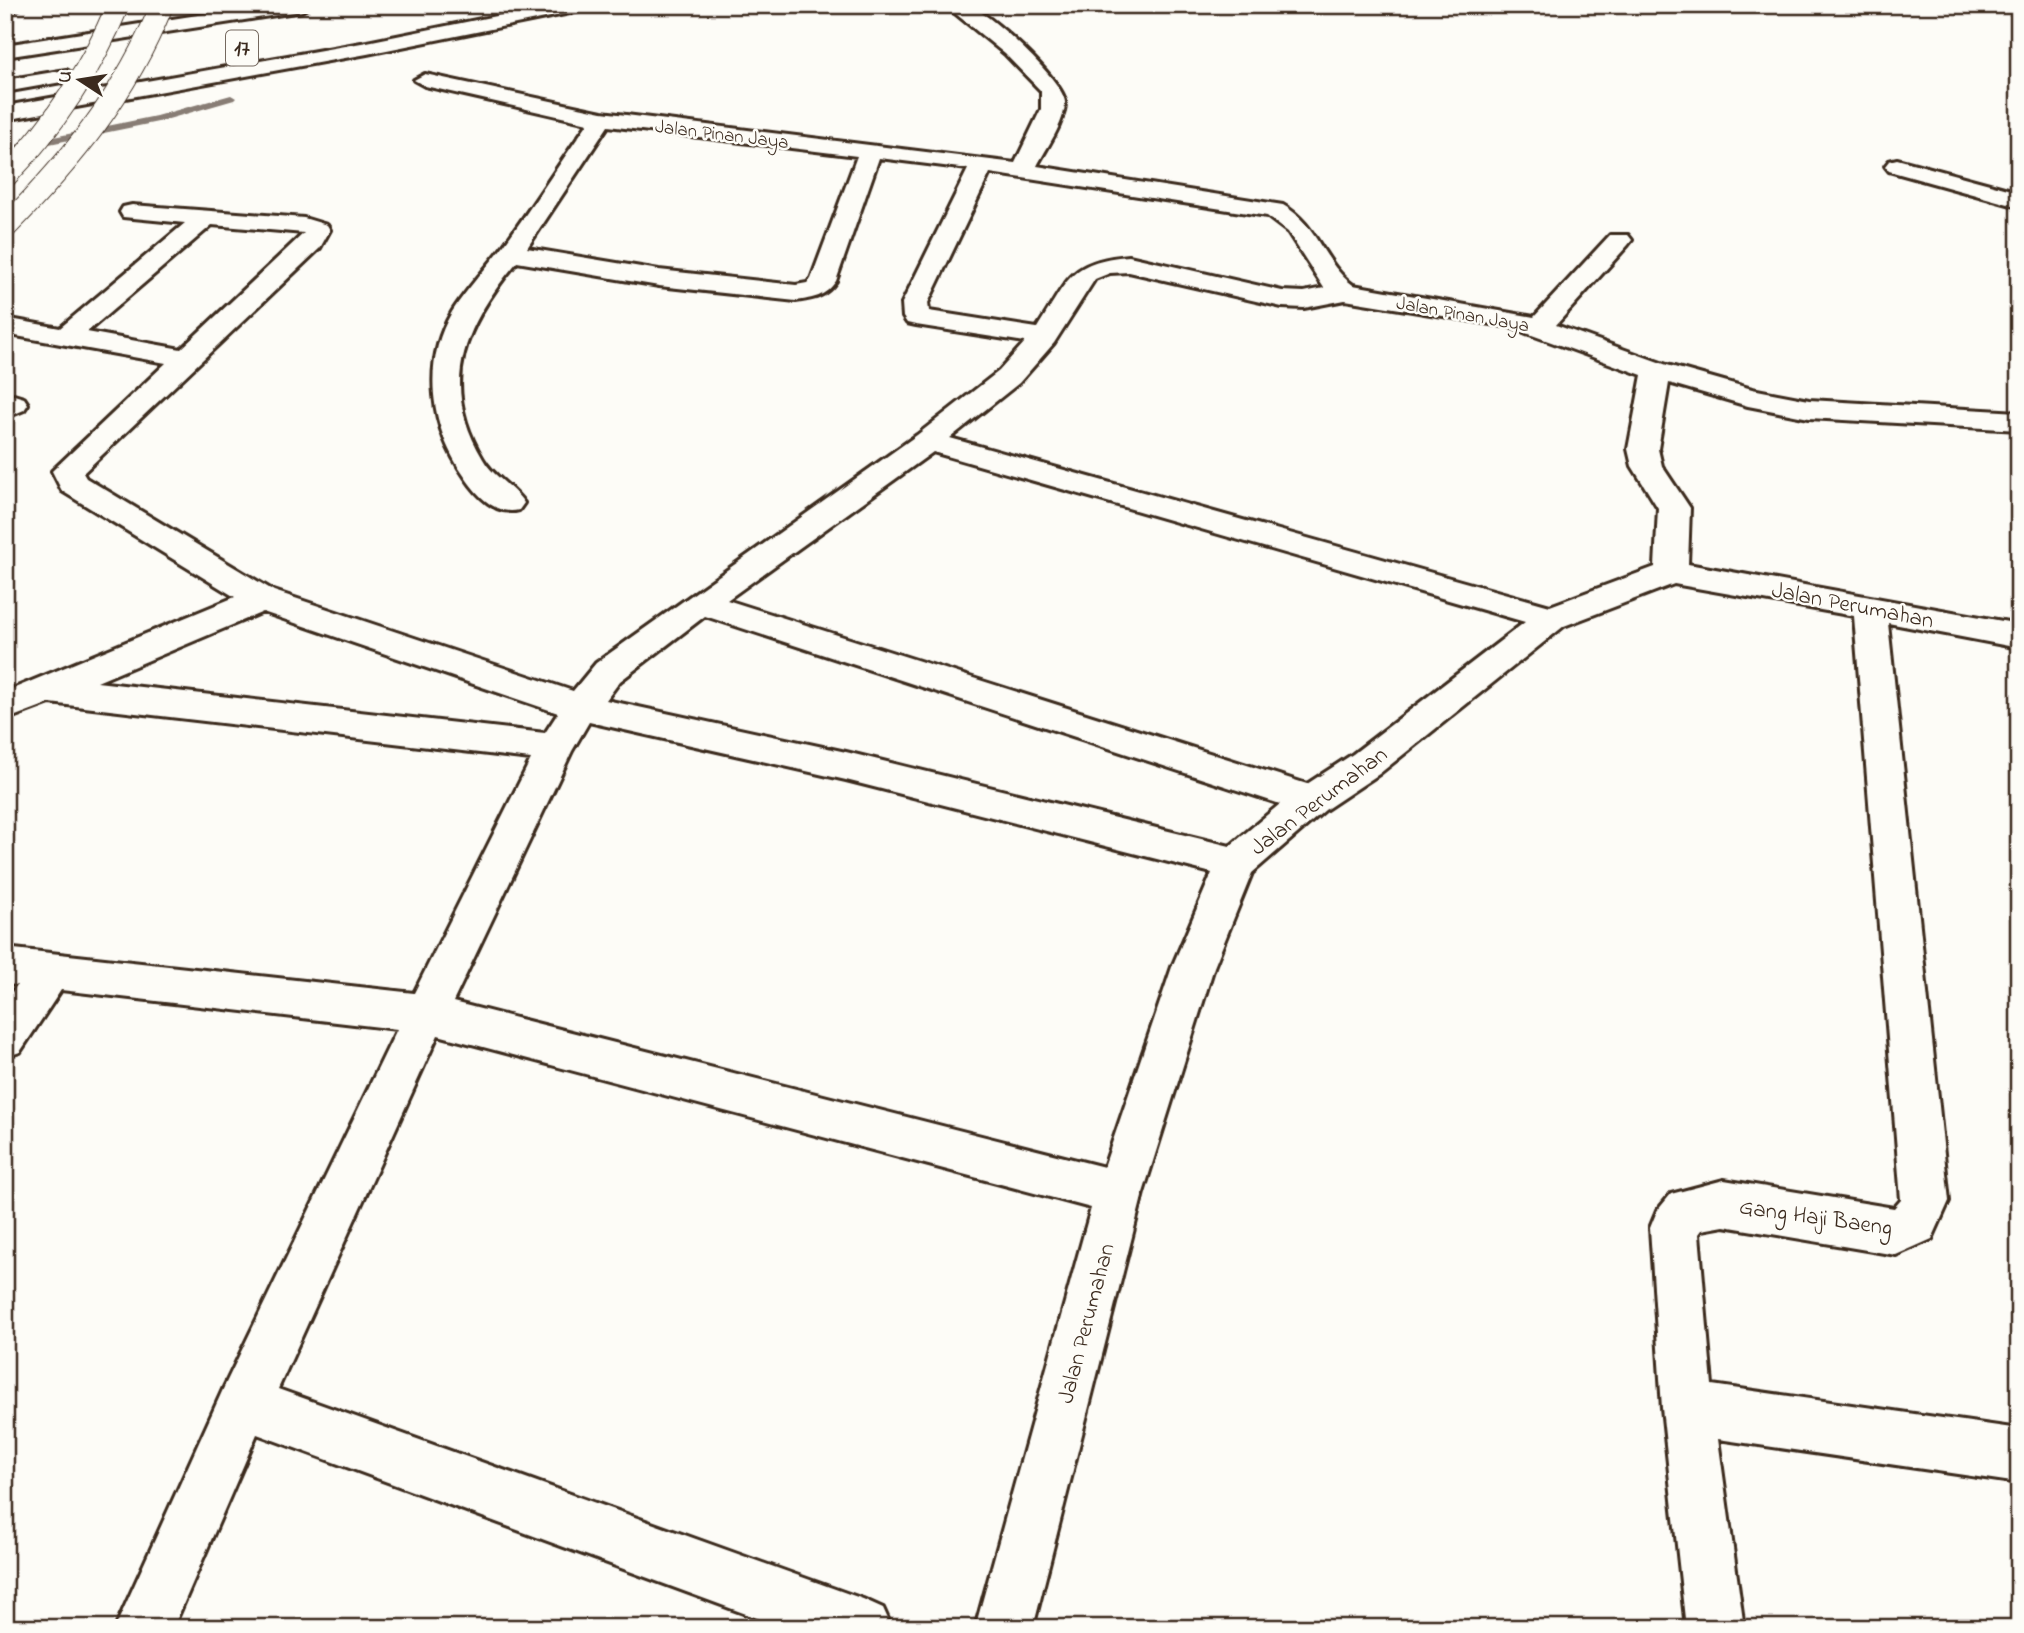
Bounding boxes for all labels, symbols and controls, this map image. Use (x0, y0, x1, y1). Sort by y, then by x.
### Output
road number: 17 (226, 30, 258, 66)
north arrow (46, 46, 116, 116)
text: U (51, 68, 80, 86)
street label: Jalan Pinan Jaya (653, 114, 790, 158)
street label: Jalan Pinan Jaya (1394, 290, 1531, 341)
street label: Jalan Perumahan (1769, 575, 1936, 638)
street label: Jalan Perumahan (1244, 739, 1395, 865)
street label: Gang Haji Baeng (1737, 1191, 1894, 1247)
street label: Jalan Perumahan (1050, 1240, 1125, 1407)

